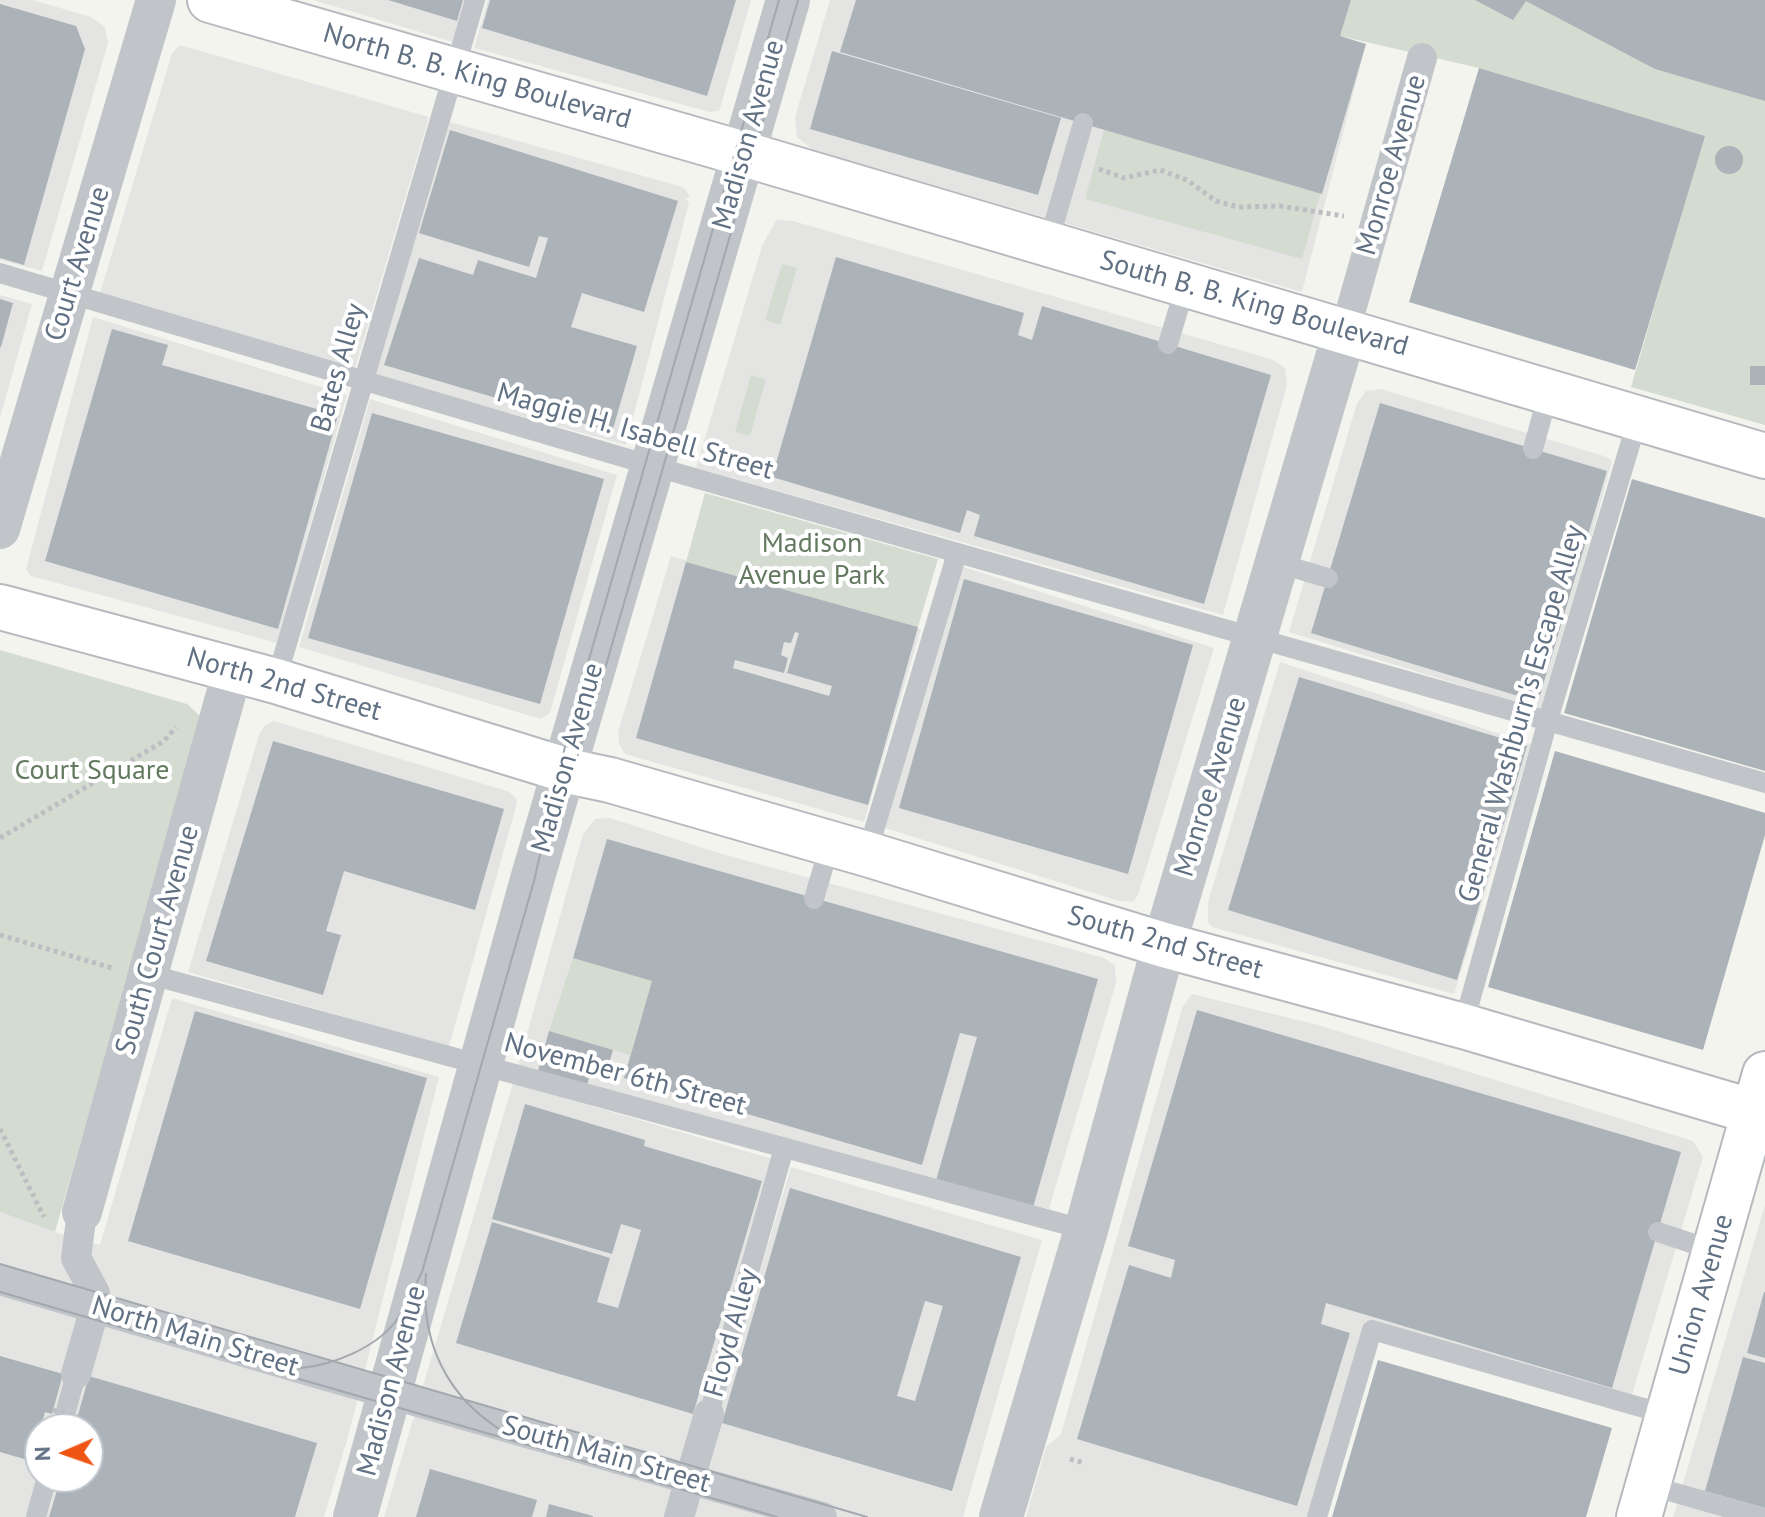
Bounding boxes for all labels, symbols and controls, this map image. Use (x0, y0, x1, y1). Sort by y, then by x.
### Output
street label: North B. B. King Boulevard (319, 17, 635, 137)
street label: Madison Avenue (706, 36, 792, 234)
street label: Monroe Avenue (1350, 71, 1434, 259)
street label: Court Avenue (39, 183, 117, 345)
street label: South B. B. King Boulevard (1096, 244, 1412, 364)
street label: Bates Alley (305, 300, 373, 436)
street label: Maggie H. Isabell Street (493, 376, 777, 488)
street label: General Washburn's Escape Alley (1452, 521, 1592, 907)
park label: Madison Avenue Park (739, 527, 885, 593)
street label: North 2nd Street (183, 641, 385, 729)
street label: Madison Avenue (525, 659, 611, 857)
street label: Monroe Avenue (1168, 693, 1254, 881)
park label: Court Square (14, 754, 170, 788)
street label: South Court Avenue (109, 821, 207, 1059)
street label: South 2nd Street (1063, 899, 1267, 987)
street label: November 6th Street (500, 1027, 750, 1123)
street label: Union Avenue (1663, 1210, 1741, 1380)
street label: Floyd Alley (698, 1265, 766, 1401)
street label: Madison Avenue (350, 1282, 434, 1480)
street label: North Main Street (88, 1290, 302, 1384)
street label: South Main Street (498, 1409, 714, 1501)
north arrow (24, 1413, 104, 1493)
text: N (28, 1446, 56, 1461)

